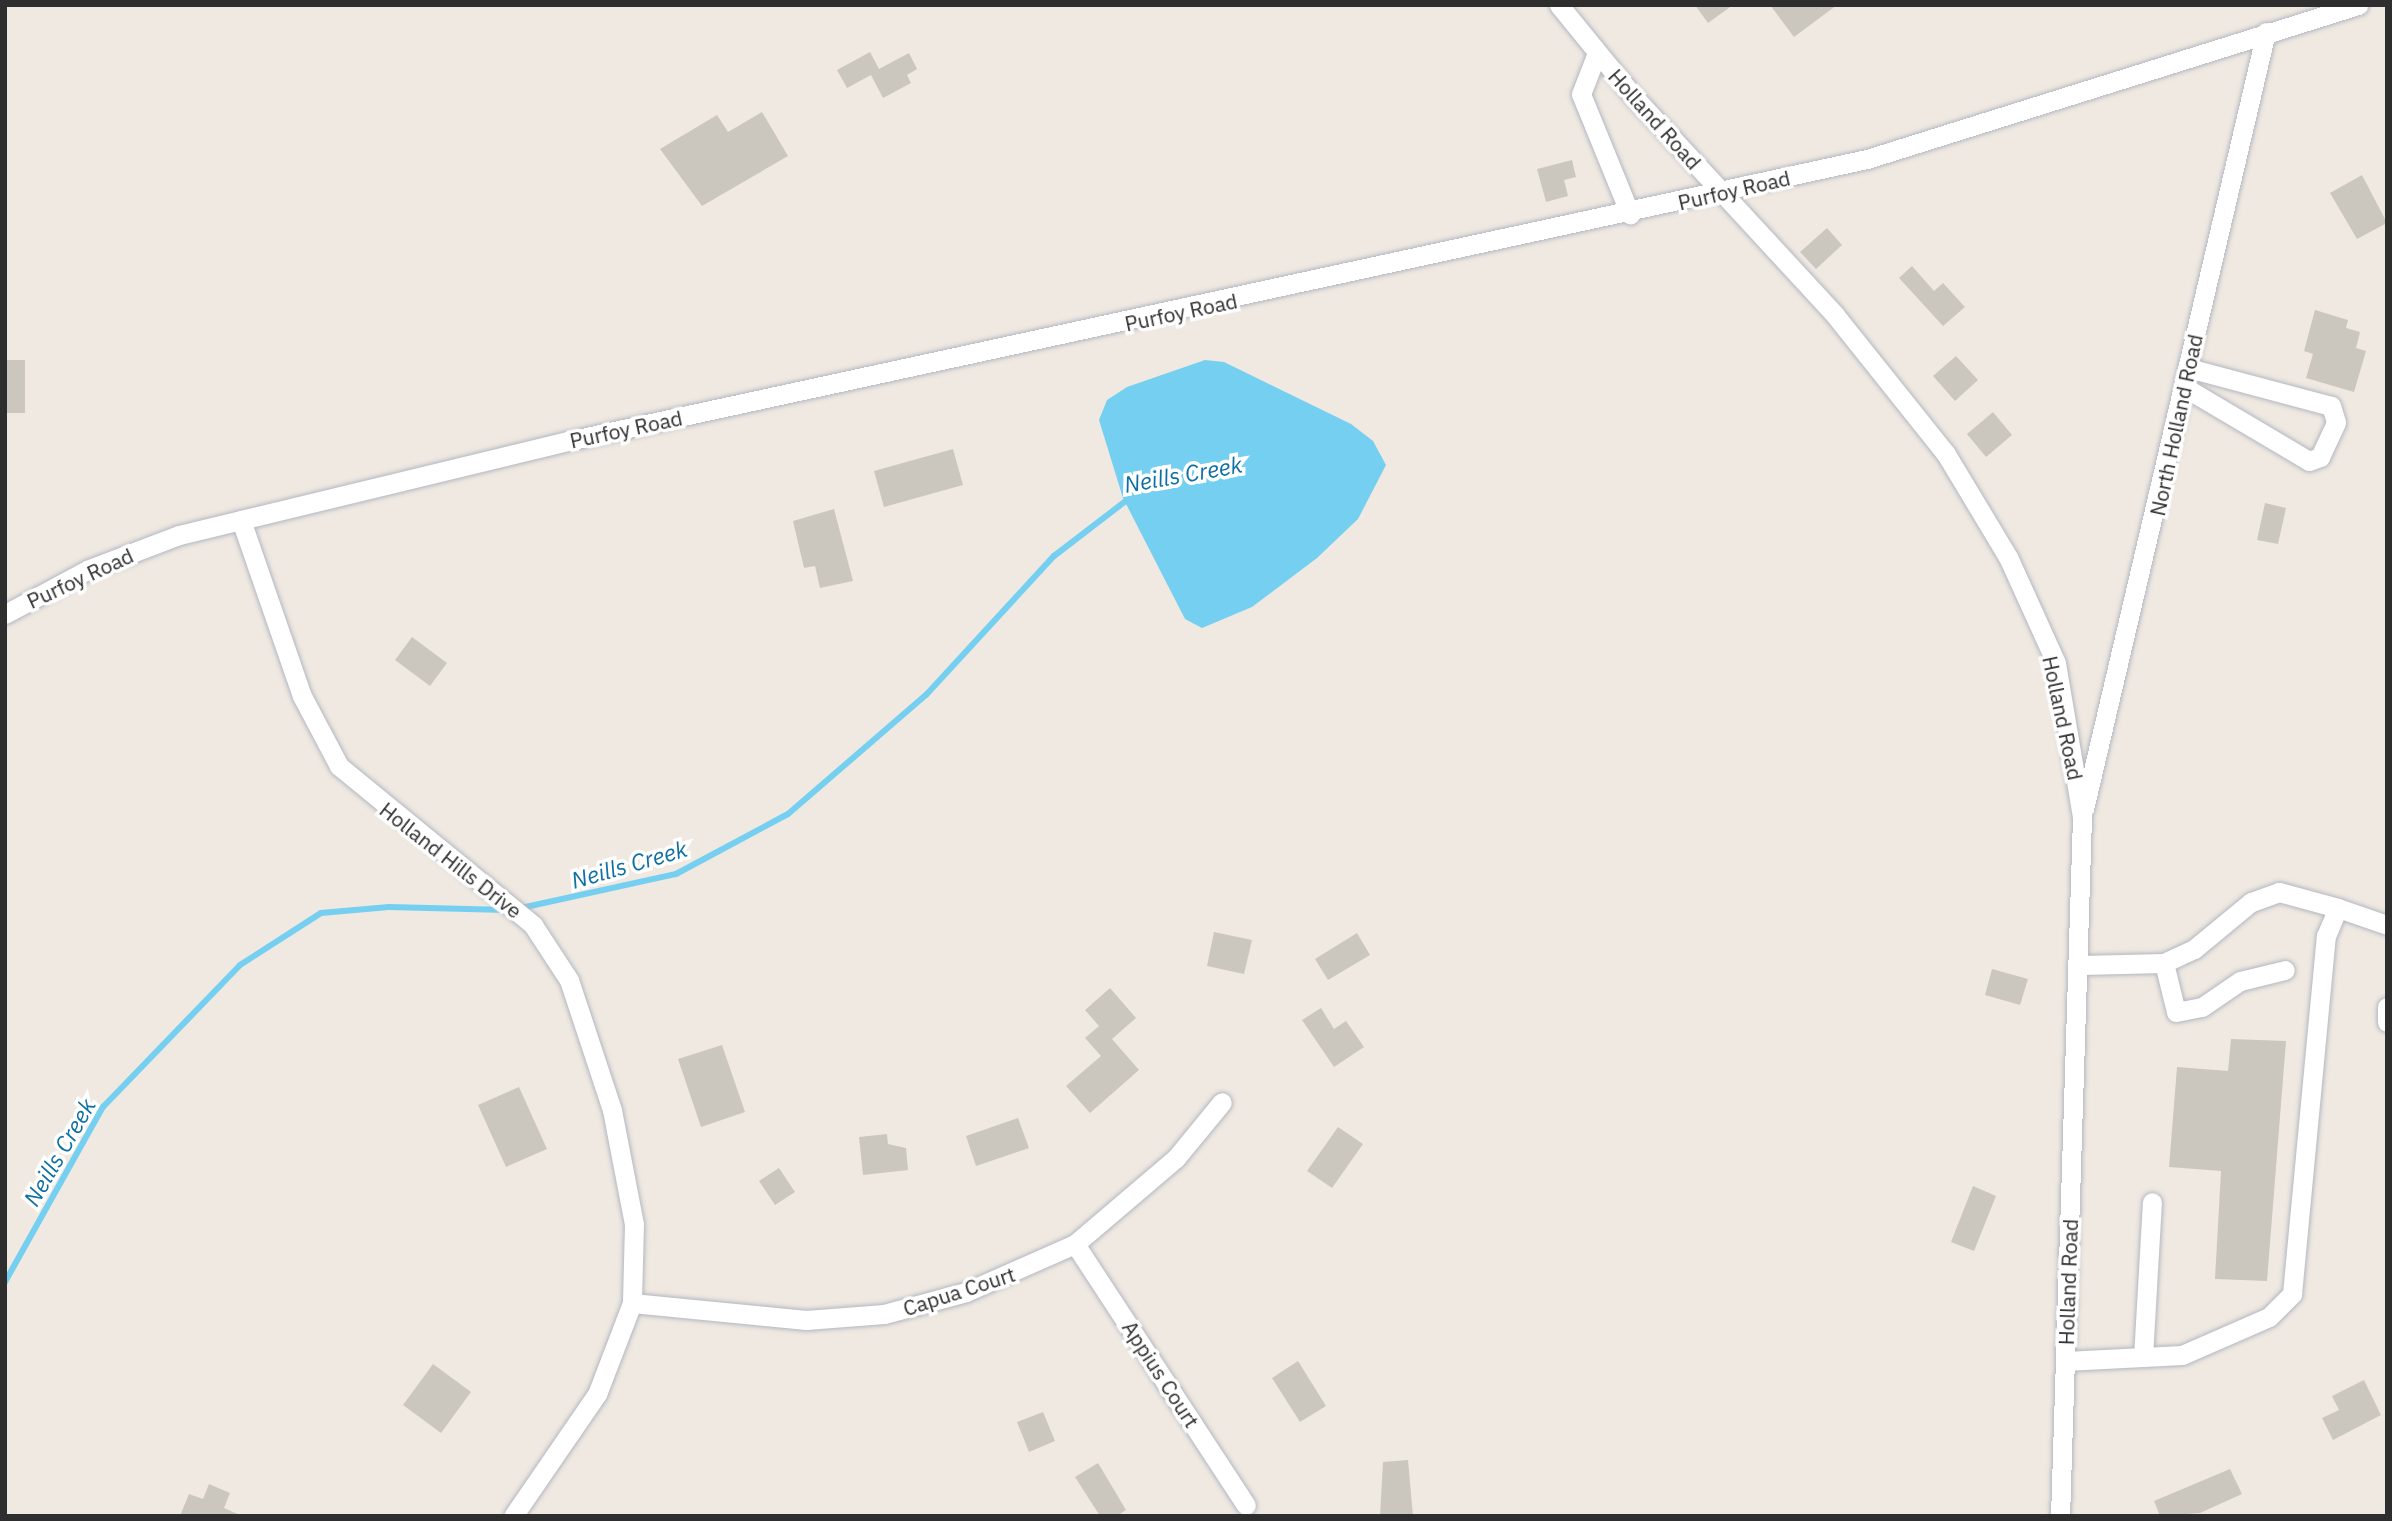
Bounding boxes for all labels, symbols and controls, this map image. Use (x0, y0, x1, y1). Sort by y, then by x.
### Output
street label: Holland Road (1603, 64, 1707, 174)
street label: Purfoy Road (1675, 165, 1793, 215)
street label: Purfoy Road (1122, 288, 1240, 336)
street label: North Holland Road (2144, 332, 2208, 518)
street label: Purfoy Road (567, 405, 685, 453)
water label: Neills Creek (1122, 450, 1244, 498)
street label: Purfoy Road (23, 542, 137, 614)
street label: Holland Road (2038, 654, 2088, 782)
street label: Holland Hills Drive (375, 797, 527, 923)
water label: Neills Creek (568, 834, 690, 894)
water label: Neills Creek (17, 1093, 101, 1211)
street label: Holland Road (2053, 1218, 2083, 1346)
street label: Capua Court (900, 1261, 1018, 1321)
street label: Appius Court (1117, 1316, 1205, 1432)

